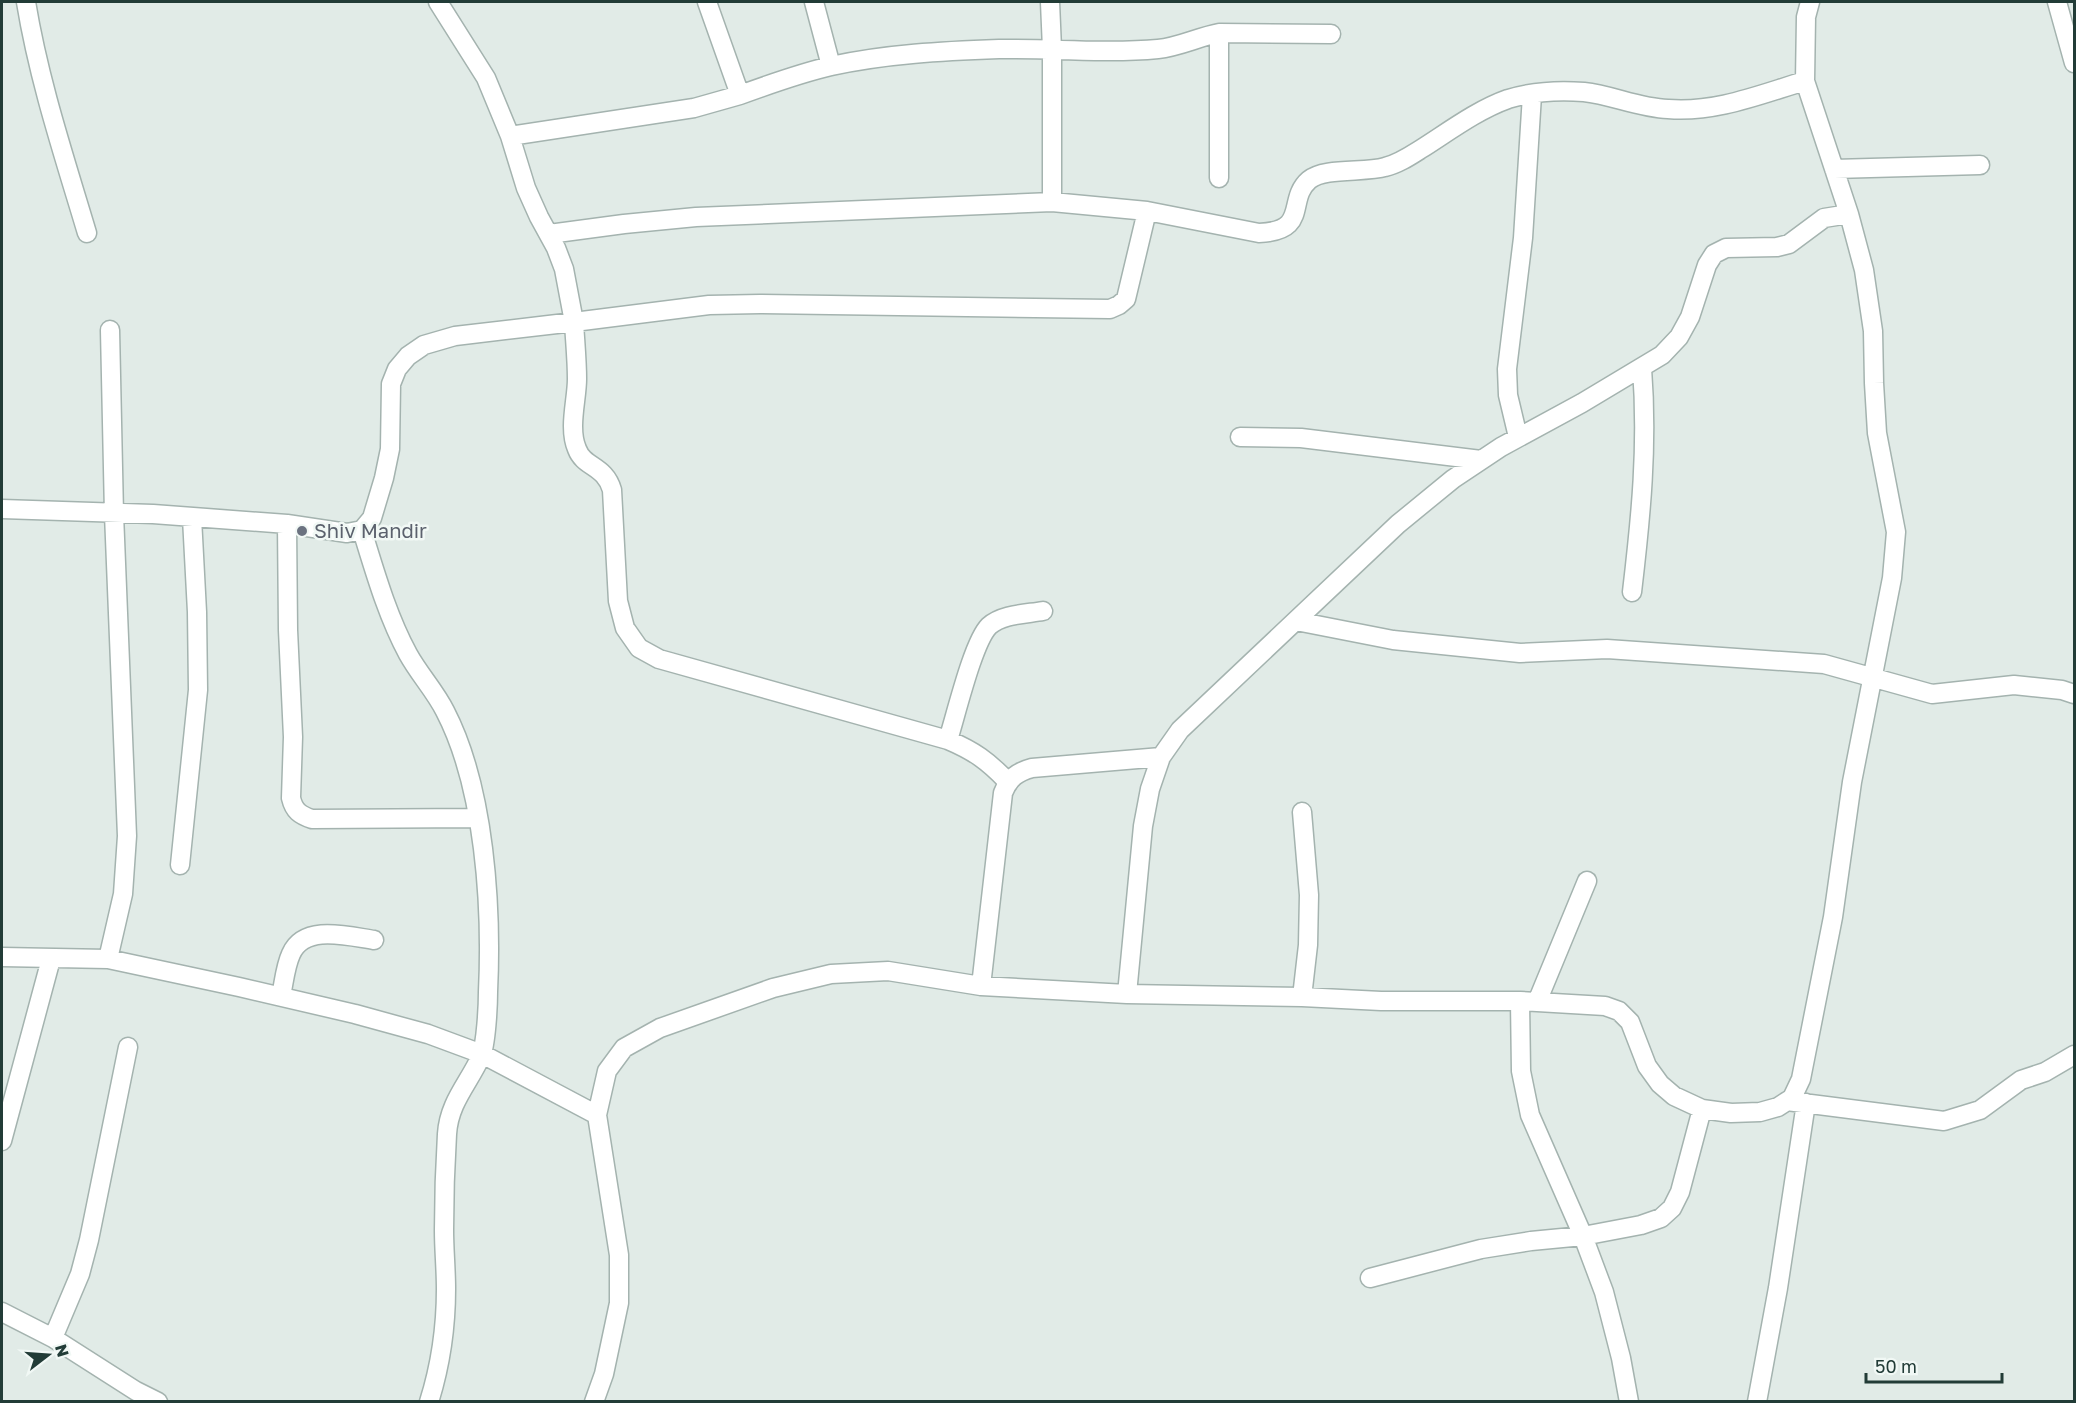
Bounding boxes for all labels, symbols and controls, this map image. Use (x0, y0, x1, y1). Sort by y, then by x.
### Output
place label: Shiv Mandir (314, 518, 427, 542)
marker: Shiv Mandir (295, 524, 309, 538)
north arrow (18, 1325, 78, 1385)
text: N (51, 1342, 74, 1359)
scale bar (1866, 1346, 2002, 1384)
text: 50 m (1875, 1355, 1917, 1377)

